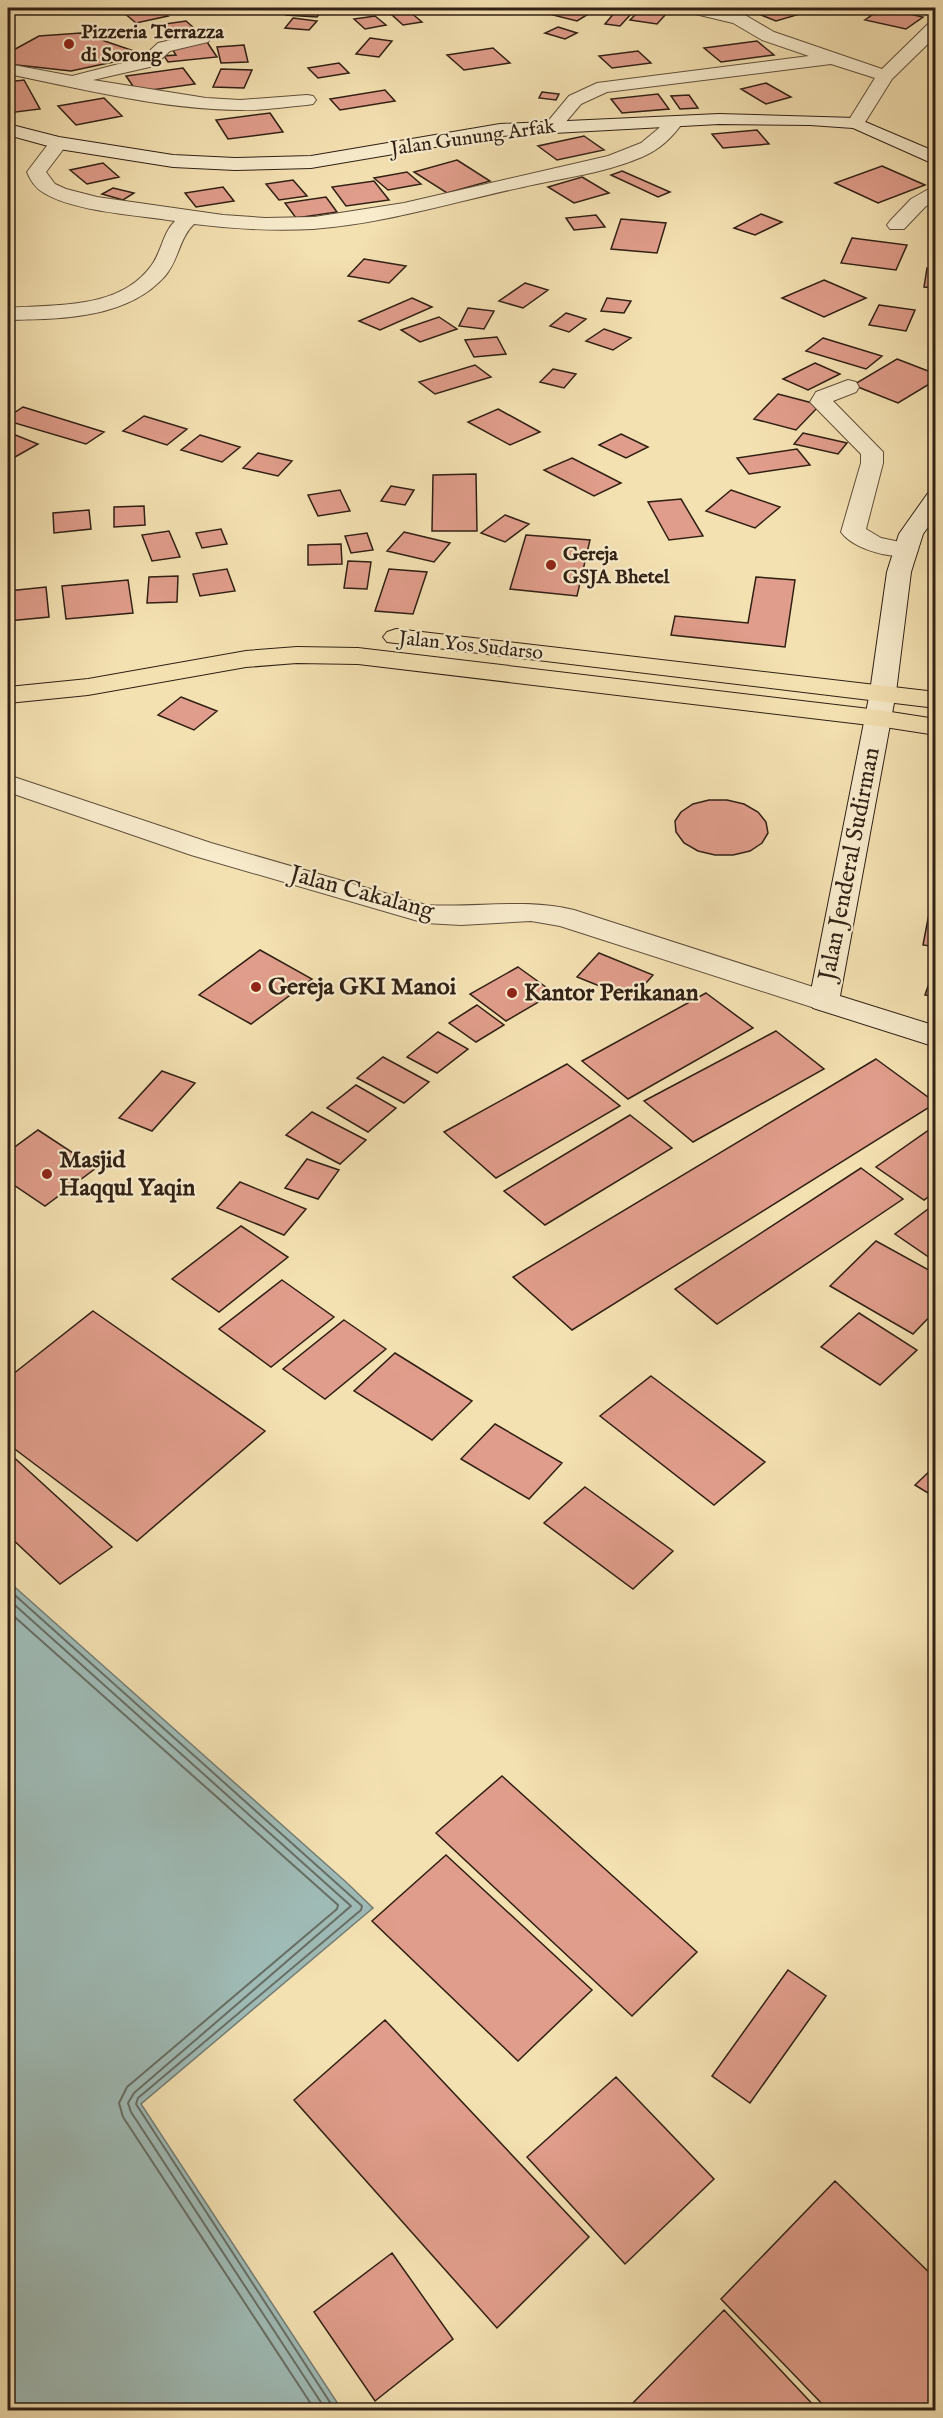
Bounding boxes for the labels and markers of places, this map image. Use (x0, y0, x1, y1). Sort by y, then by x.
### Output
place label: Pizzeria Terrazza di Sorong (81, 20, 224, 68)
marker: Pizzeria Terrazza di Sorong (62, 37, 76, 51)
place label: Gereja GSJA Bhetel (563, 542, 670, 590)
marker: Gereja GSJA Bhetel (544, 558, 558, 572)
place label: Gereja GKI Manoi (268, 972, 457, 1003)
place label: Kantor Perikanan (524, 978, 699, 1009)
marker: Gereja GKI Manoi (249, 980, 263, 994)
marker: Kantor Perikanan (505, 986, 519, 1000)
place label: Masjid Haqqul Yaqin (59, 1145, 195, 1204)
marker: Masjid Haqqul Yaqin (40, 1167, 54, 1181)

